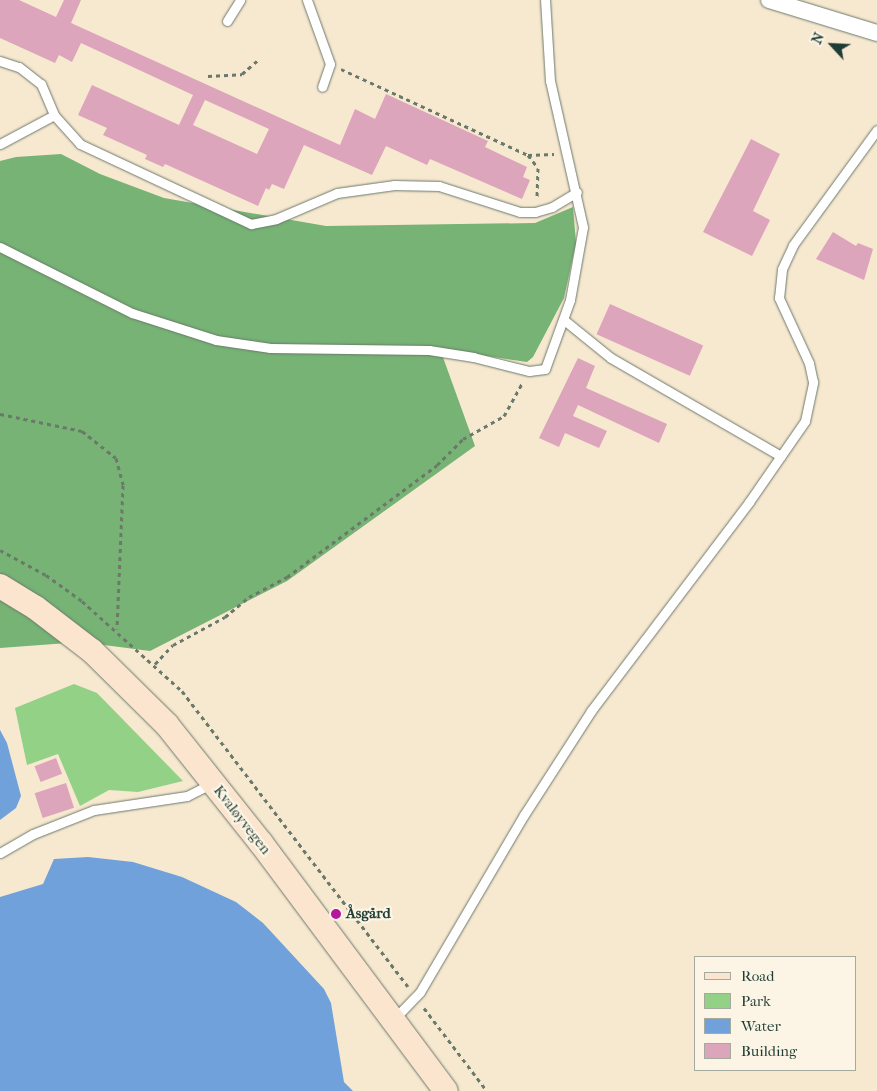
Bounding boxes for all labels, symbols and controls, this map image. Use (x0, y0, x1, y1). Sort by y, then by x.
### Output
north arrow (807, 20, 857, 70)
text: N (808, 30, 828, 47)
street label: Kvaløyvegen (209, 782, 275, 858)
place label: Åsgård (346, 905, 391, 923)
marker: Åsgård (330, 908, 342, 920)
legend (694, 956, 857, 1071)
text: Road (741, 967, 774, 985)
text: Park (741, 992, 771, 1010)
text: Water (741, 1017, 781, 1035)
text: Building (741, 1042, 797, 1060)

